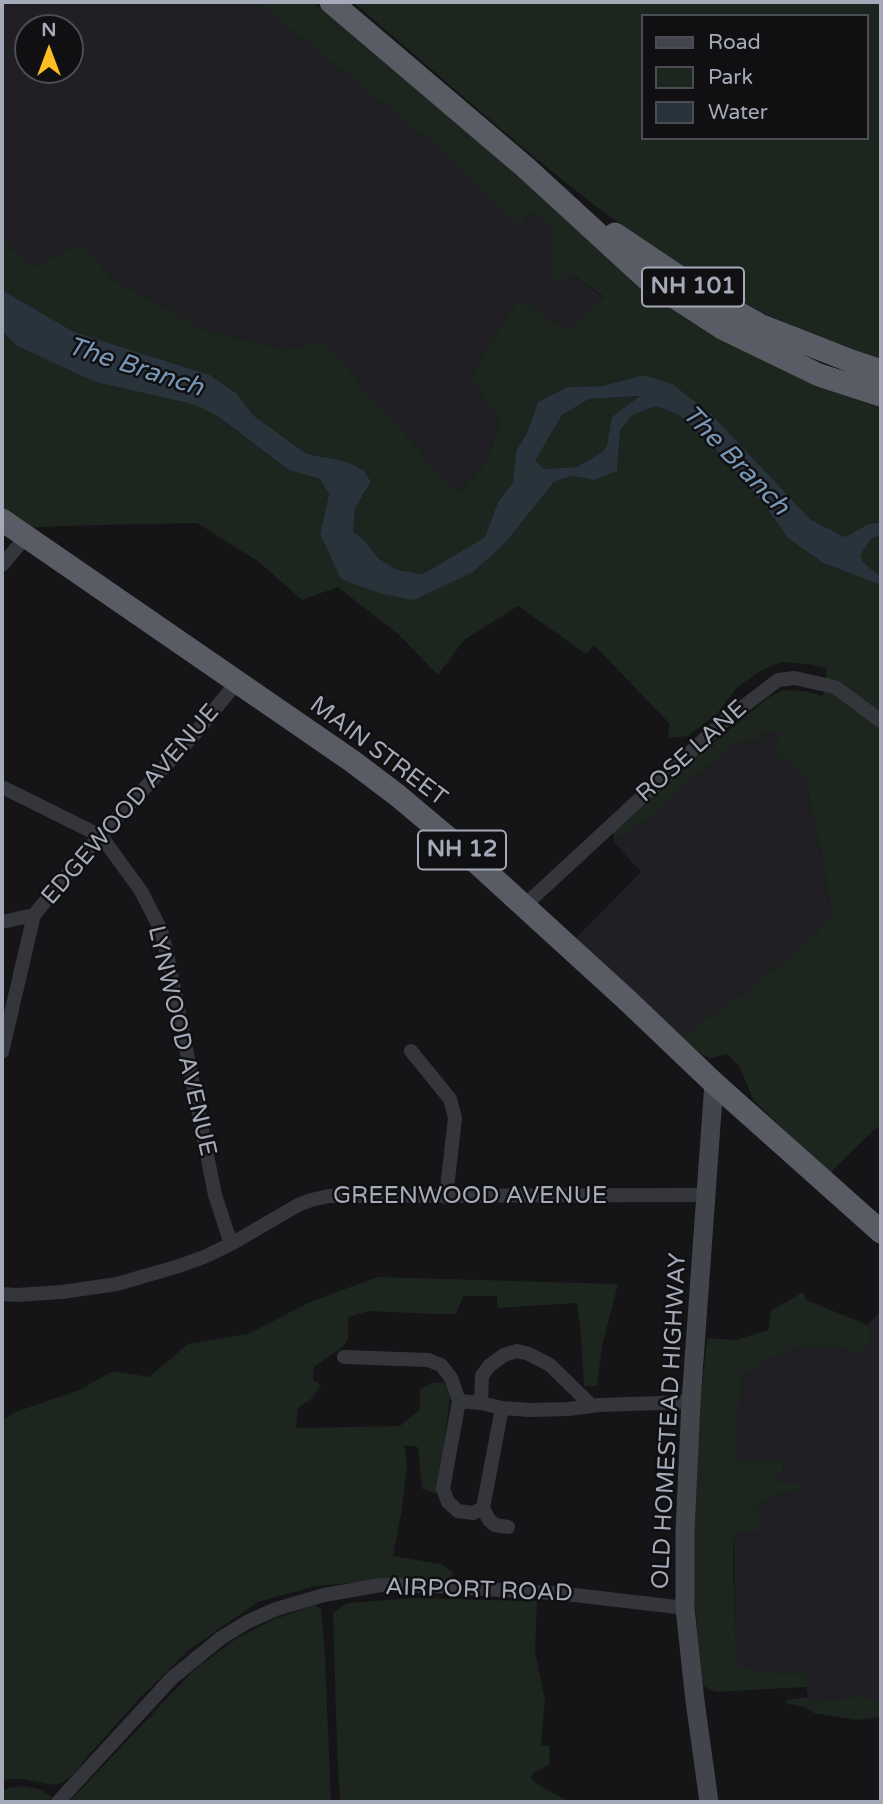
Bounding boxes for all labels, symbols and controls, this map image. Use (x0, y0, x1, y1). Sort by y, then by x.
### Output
north arrow (14, 14, 84, 84)
legend (642, 14, 869, 140)
text: N (41, 19, 57, 41)
text: Road (708, 30, 761, 55)
text: Park (708, 65, 753, 90)
text: Water (708, 100, 768, 125)
road number: NH 101 (642, 268, 744, 306)
water label: The Branch (63, 331, 207, 405)
water label: The Branch (675, 399, 795, 523)
street label: MAIN STREET (304, 691, 452, 813)
street label: ROSE LANE (631, 695, 753, 809)
street label: EDGEWOOD AVENUE (36, 699, 226, 911)
road number: NH 12 (418, 830, 506, 870)
street label: LYNWOOD AVENUE (140, 923, 222, 1159)
street label: GREENWOOD AVENUE (333, 1183, 607, 1211)
street label: OLD HOMESTEAD HIGHWAY (647, 1252, 693, 1590)
street label: AIRPORT ROAD (385, 1573, 573, 1609)

